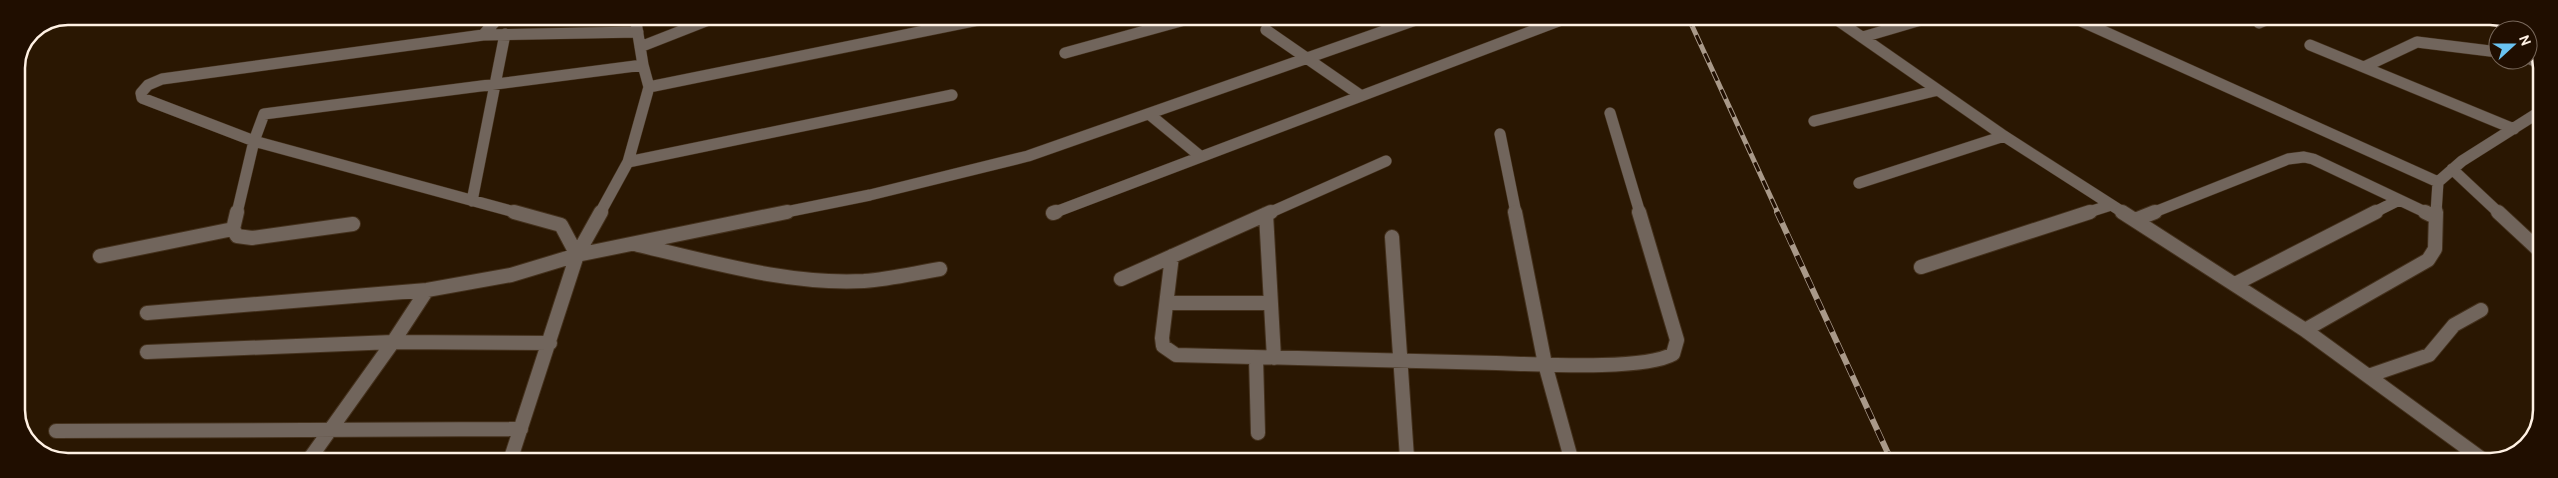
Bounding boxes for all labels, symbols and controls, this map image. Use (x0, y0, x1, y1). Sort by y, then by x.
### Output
north arrow (2488, 20, 2538, 70)
text: N (2515, 32, 2535, 48)

